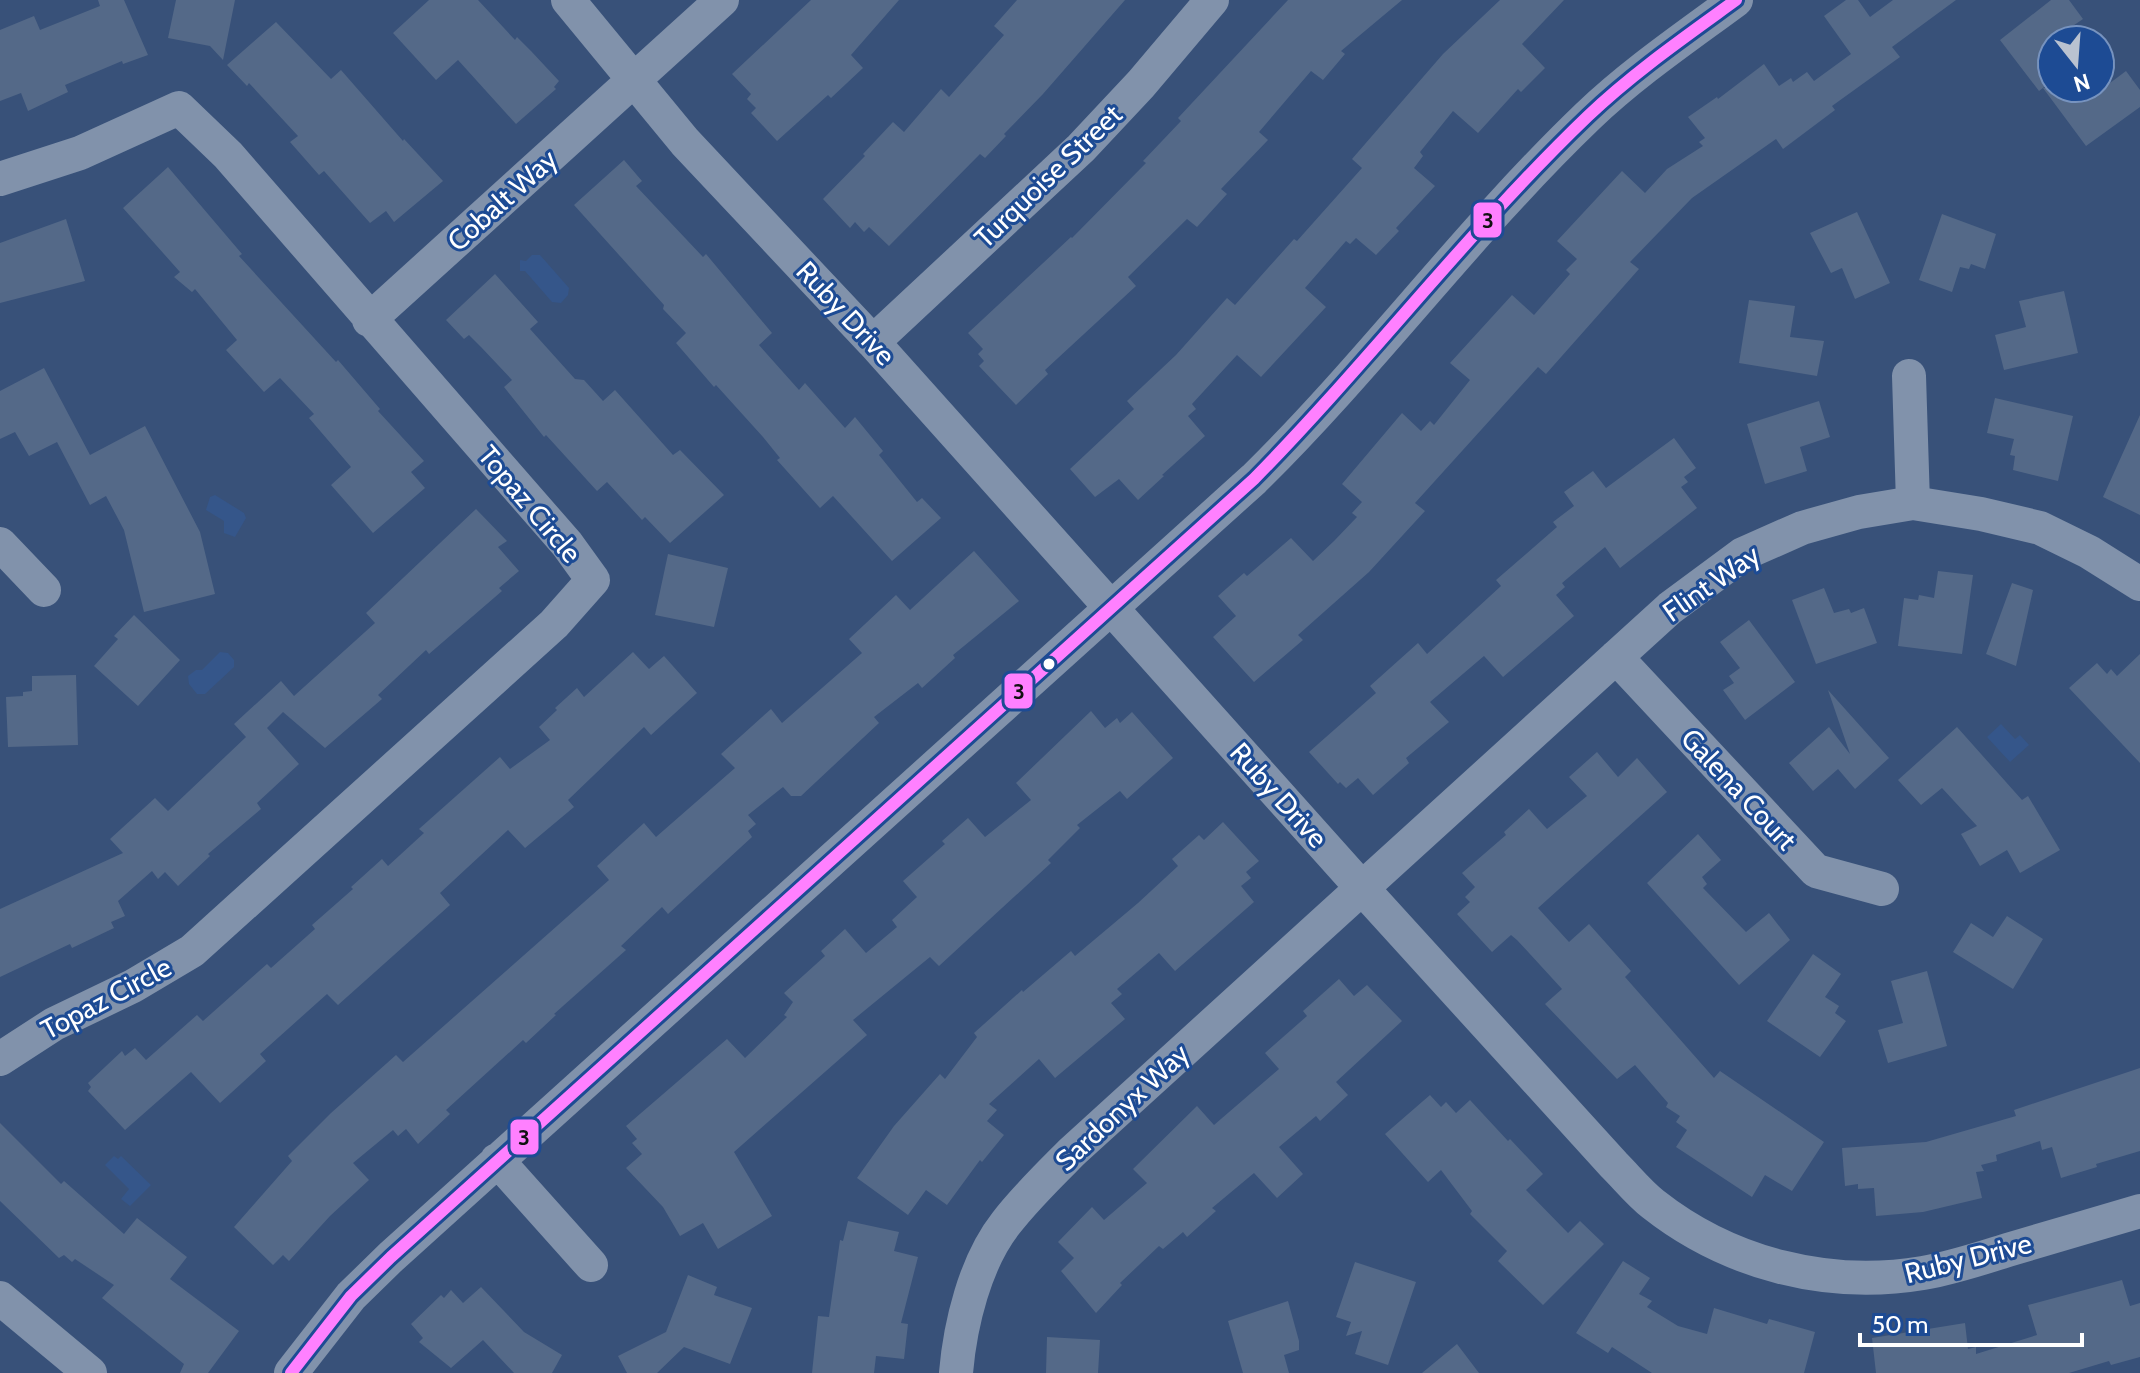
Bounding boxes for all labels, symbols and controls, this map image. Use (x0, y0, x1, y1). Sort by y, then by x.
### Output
north arrow (2036, 24, 2116, 104)
text: N (2070, 67, 2093, 98)
street label: Turquoise Street (967, 97, 1129, 255)
street label: Cobalt Way (440, 142, 564, 258)
line badge: 3 (1472, 201, 1503, 239)
text: 3 (1482, 207, 1494, 234)
street label: Ruby Drive (789, 254, 903, 372)
street label: Topaz Circle (471, 438, 589, 570)
street label: Flint Way (1656, 537, 1766, 629)
unlabelled marker (1041, 656, 1057, 672)
line badge: 3 (1003, 672, 1034, 710)
text: 3 (1013, 678, 1025, 705)
street label: Galena Court (1674, 721, 1804, 857)
street label: Ruby Drive (1223, 735, 1335, 855)
street label: Topaz Circle (35, 949, 177, 1047)
street label: Sardonyx Way (1048, 1036, 1196, 1178)
line badge: 3 (509, 1118, 540, 1156)
text: 3 (518, 1124, 530, 1151)
street label: Ruby Drive (1901, 1226, 2035, 1290)
scale bar (1860, 1297, 2082, 1347)
text: 50 m (1872, 1310, 1928, 1339)

